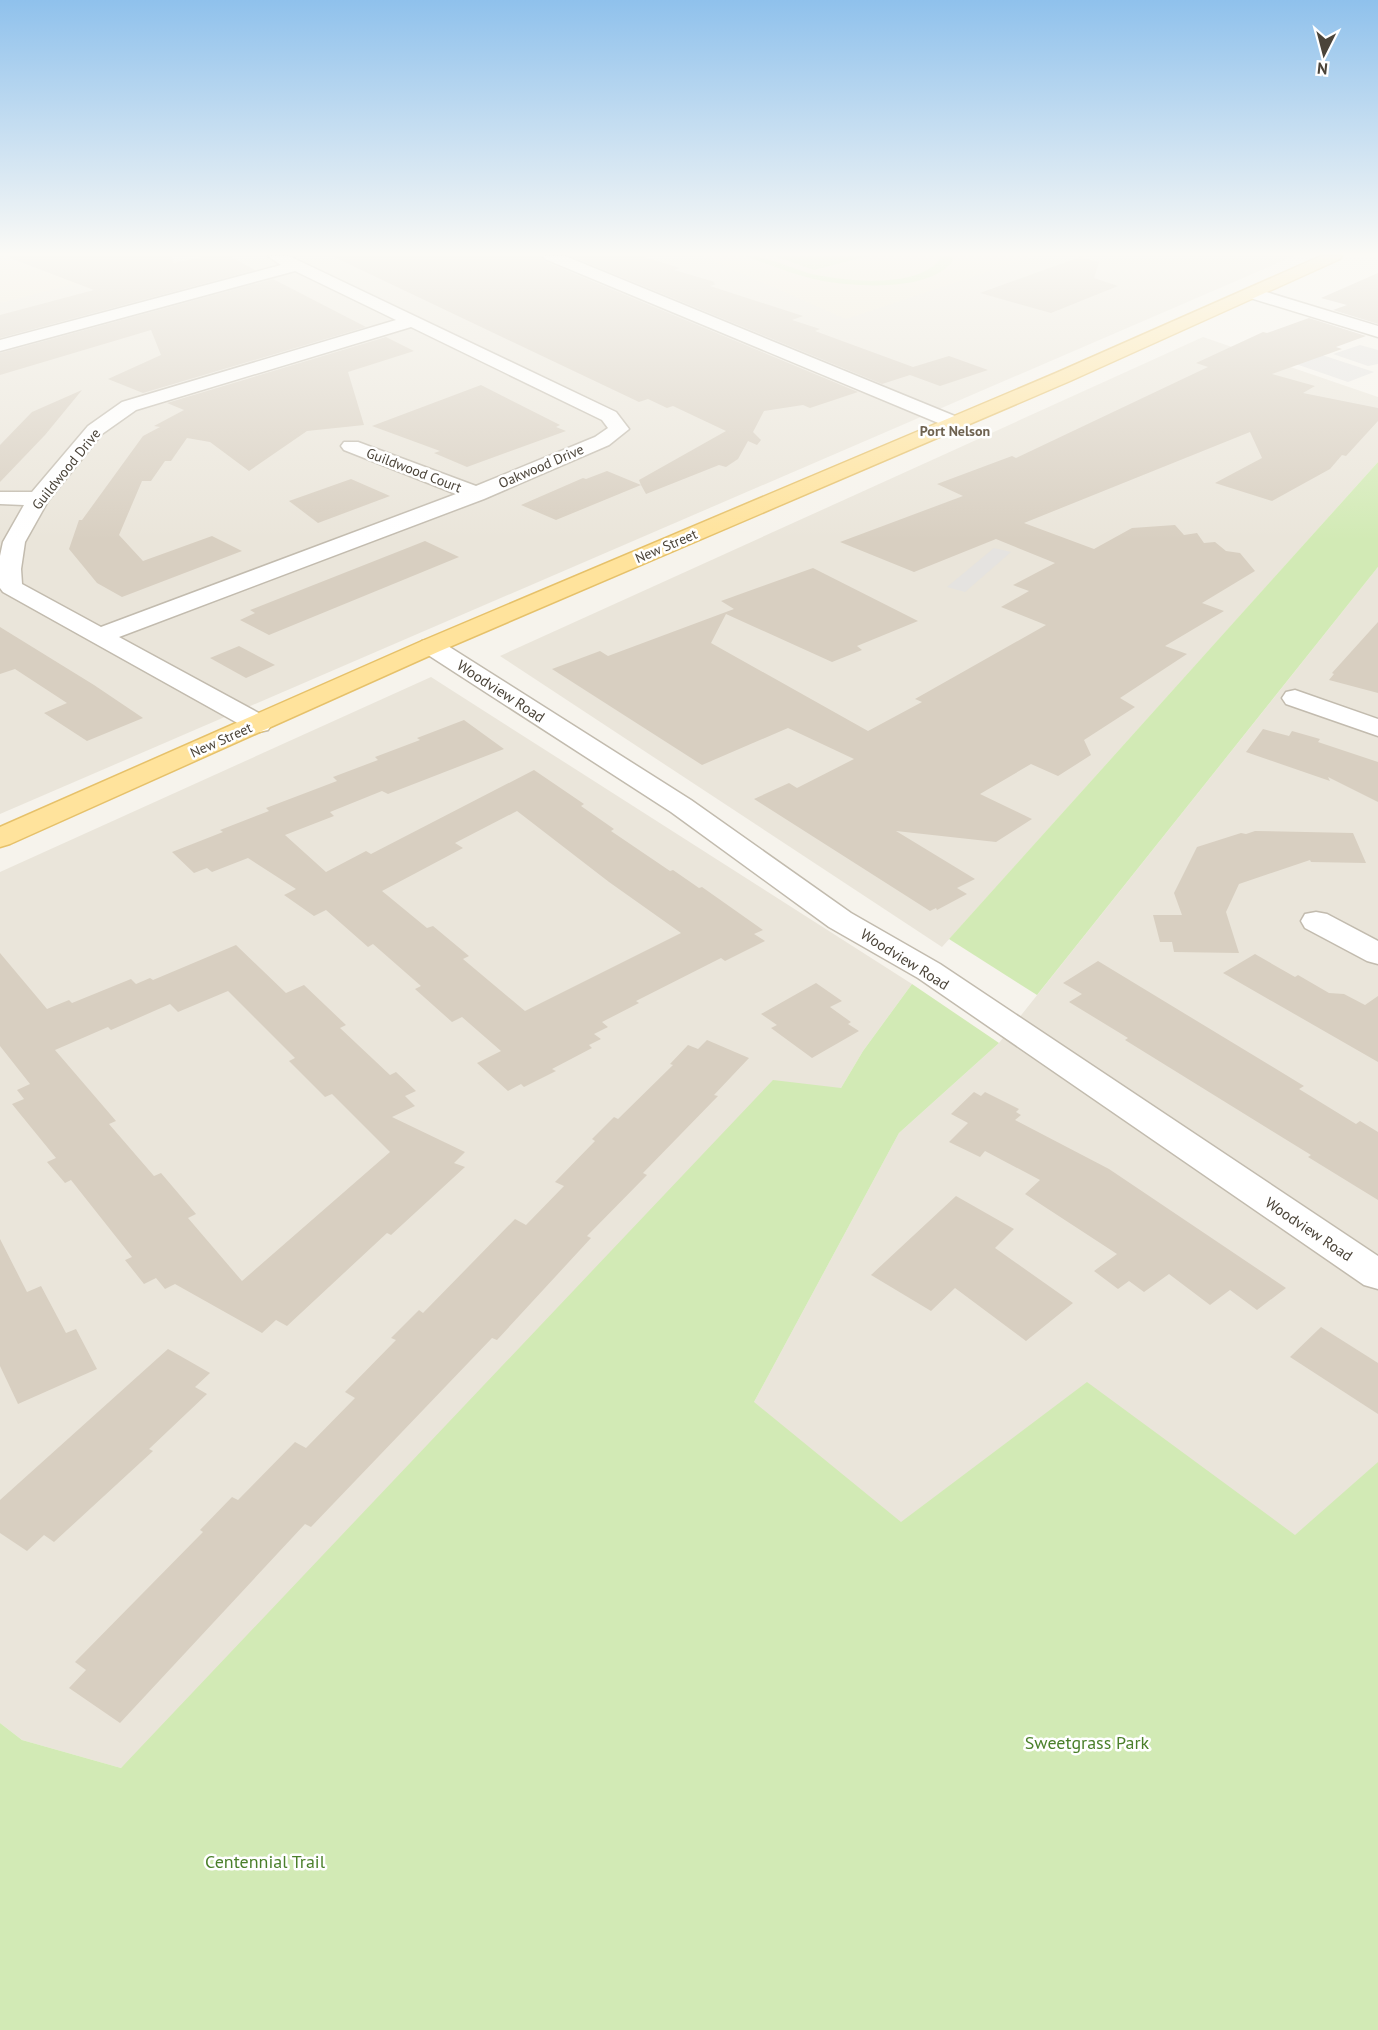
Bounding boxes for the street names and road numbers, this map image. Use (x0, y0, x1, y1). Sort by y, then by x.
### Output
street label: Guildwood Drive (28, 425, 104, 513)
street label: Oakwood Drive (496, 440, 586, 492)
street label: Guildwood Court (364, 444, 464, 496)
street label: New Street (632, 525, 700, 567)
street label: Woodview Road (453, 656, 549, 726)
street label: New Street (187, 718, 255, 762)
street label: Woodview Road (857, 924, 953, 994)
street label: Woodview Road (1262, 1193, 1356, 1265)

